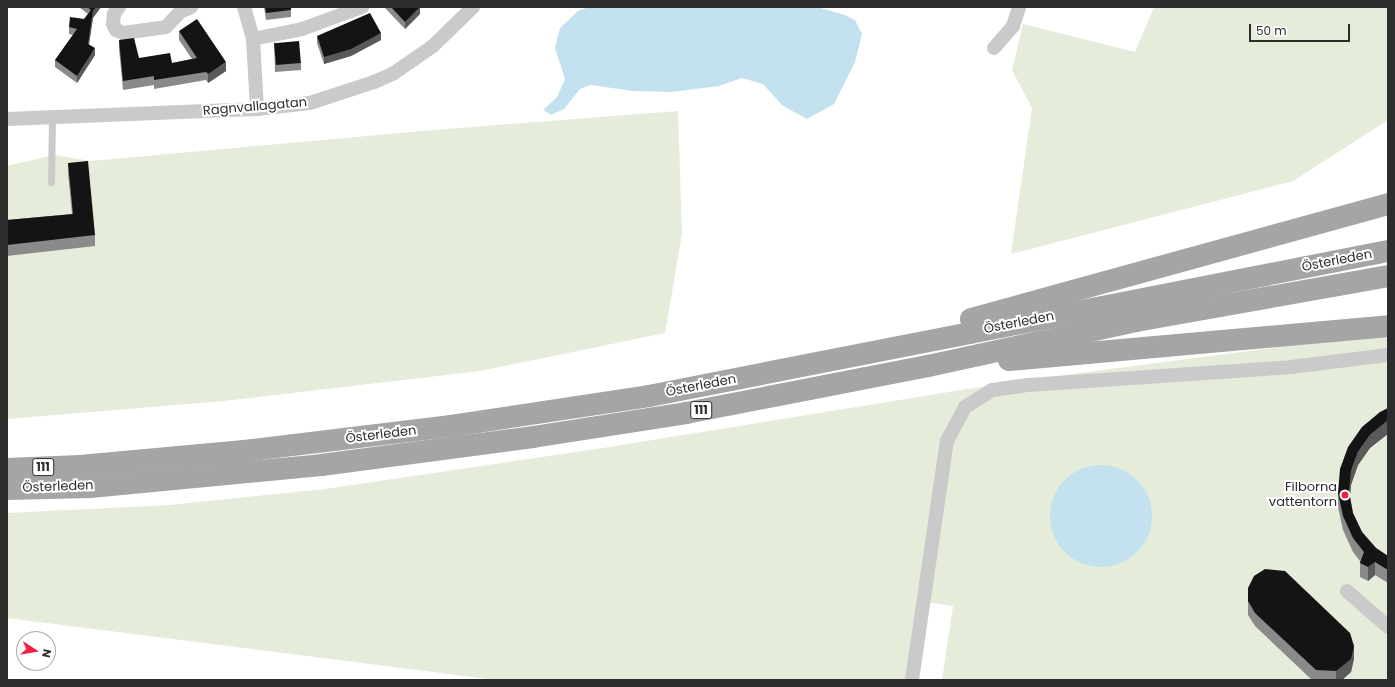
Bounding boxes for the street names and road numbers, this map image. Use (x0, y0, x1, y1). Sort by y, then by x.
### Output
street label: Ragnvallagatan (202, 95, 308, 119)
street label: Österleden (1301, 247, 1373, 275)
street label: Österleden (983, 309, 1055, 337)
street label: Österleden (665, 372, 737, 400)
road number: 111 (690, 400, 712, 420)
street label: Österleden (345, 423, 417, 447)
road number: 111 (32, 457, 54, 477)
street label: Österleden (22, 478, 94, 496)

